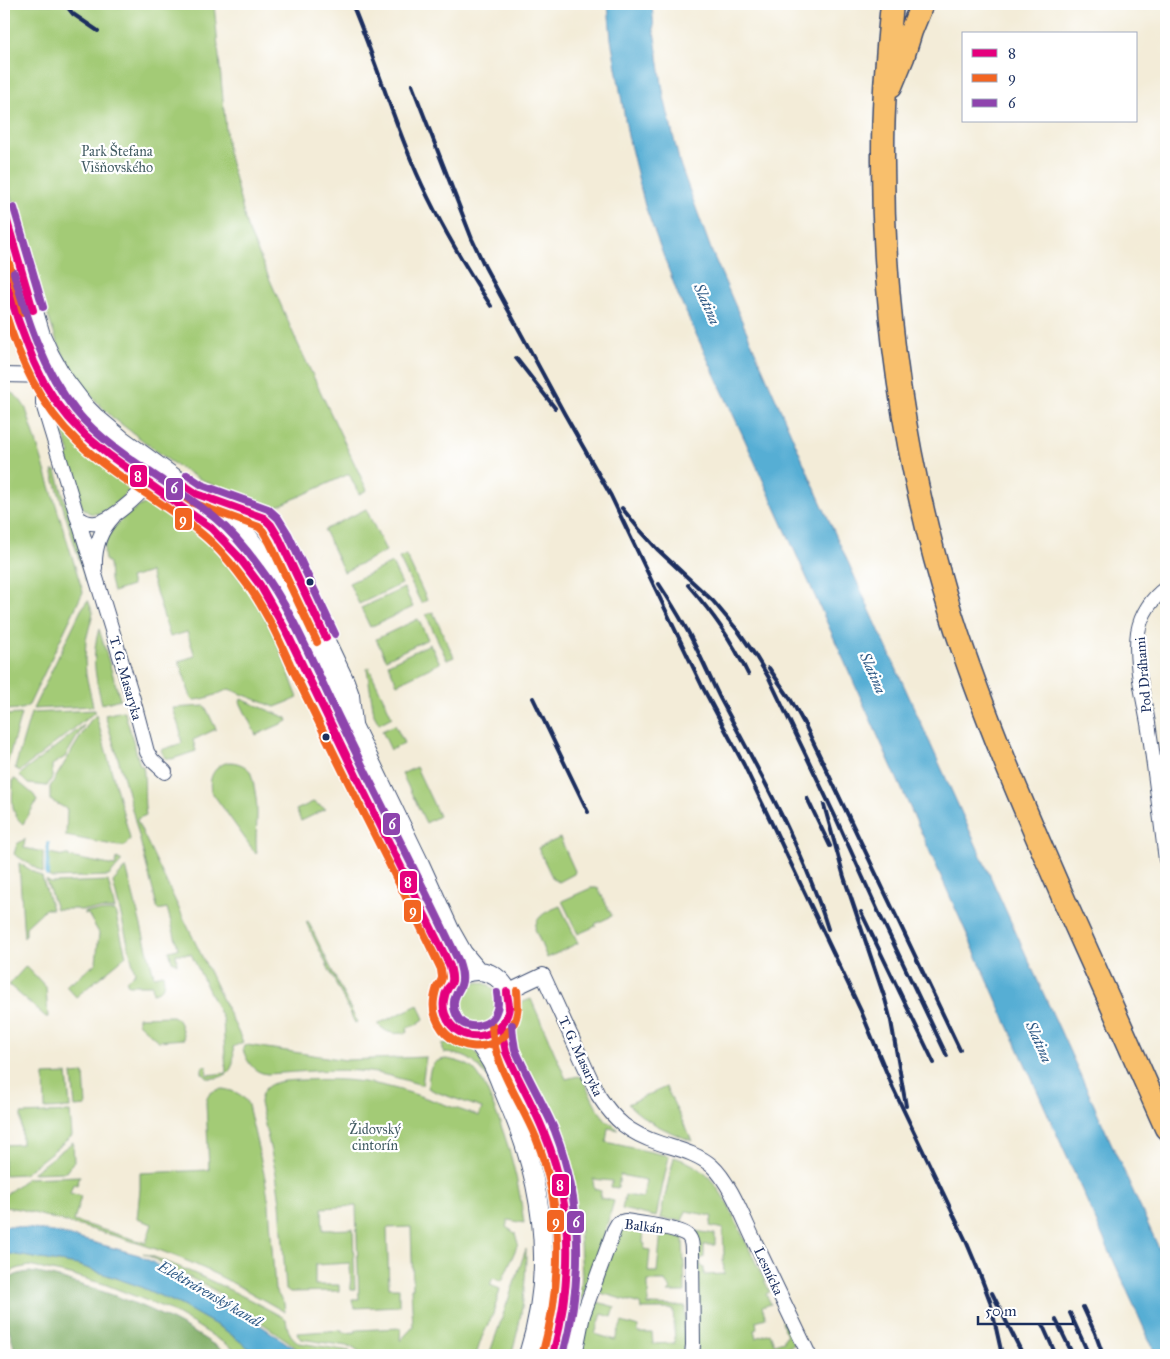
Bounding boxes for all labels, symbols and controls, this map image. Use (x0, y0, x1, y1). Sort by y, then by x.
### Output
legend (962, 32, 1138, 122)
text: 8 (1008, 44, 1016, 62)
text: 9 (1008, 68, 1016, 86)
text: 6 (1008, 94, 1017, 112)
park label: Park Štefana Višňovského (80, 141, 153, 176)
water label: Slatina (690, 280, 724, 327)
line badge: 8 (129, 464, 148, 488)
text: 8 (134, 468, 142, 485)
line badge: 6 (165, 477, 184, 501)
text: 6 (170, 480, 178, 497)
line badge: 9 (174, 507, 193, 531)
text: 9 (179, 511, 187, 529)
unlabelled marker (305, 577, 315, 587)
street label: T. G. Masaryka (105, 634, 146, 722)
street label: Pod Dráhami (1132, 636, 1155, 714)
water label: Slatina (856, 649, 890, 696)
unlabelled marker (321, 732, 331, 742)
line badge: 6 (382, 812, 401, 836)
text: 6 (388, 816, 396, 833)
line badge: 8 (399, 870, 418, 894)
text: 8 (404, 874, 412, 891)
line badge: 9 (403, 899, 422, 923)
text: 9 (409, 902, 417, 920)
street label: T. G. Masaryka (555, 1013, 607, 1099)
water label: Slatina (1022, 1018, 1056, 1065)
park label: Židovský cintorín (349, 1119, 401, 1154)
line badge: 8 (551, 1173, 570, 1197)
text: 8 (556, 1177, 564, 1194)
line badge: 9 (546, 1209, 565, 1233)
line badge: 6 (566, 1210, 585, 1234)
text: 9 (552, 1213, 560, 1231)
text: 6 (572, 1214, 580, 1231)
street label: Balkán (624, 1216, 665, 1237)
street label: Lesnícka (750, 1245, 787, 1298)
water label: Elektrárenský kanál (154, 1256, 267, 1332)
scale bar (978, 1294, 1072, 1326)
text: 50 m (985, 1302, 1017, 1320)

